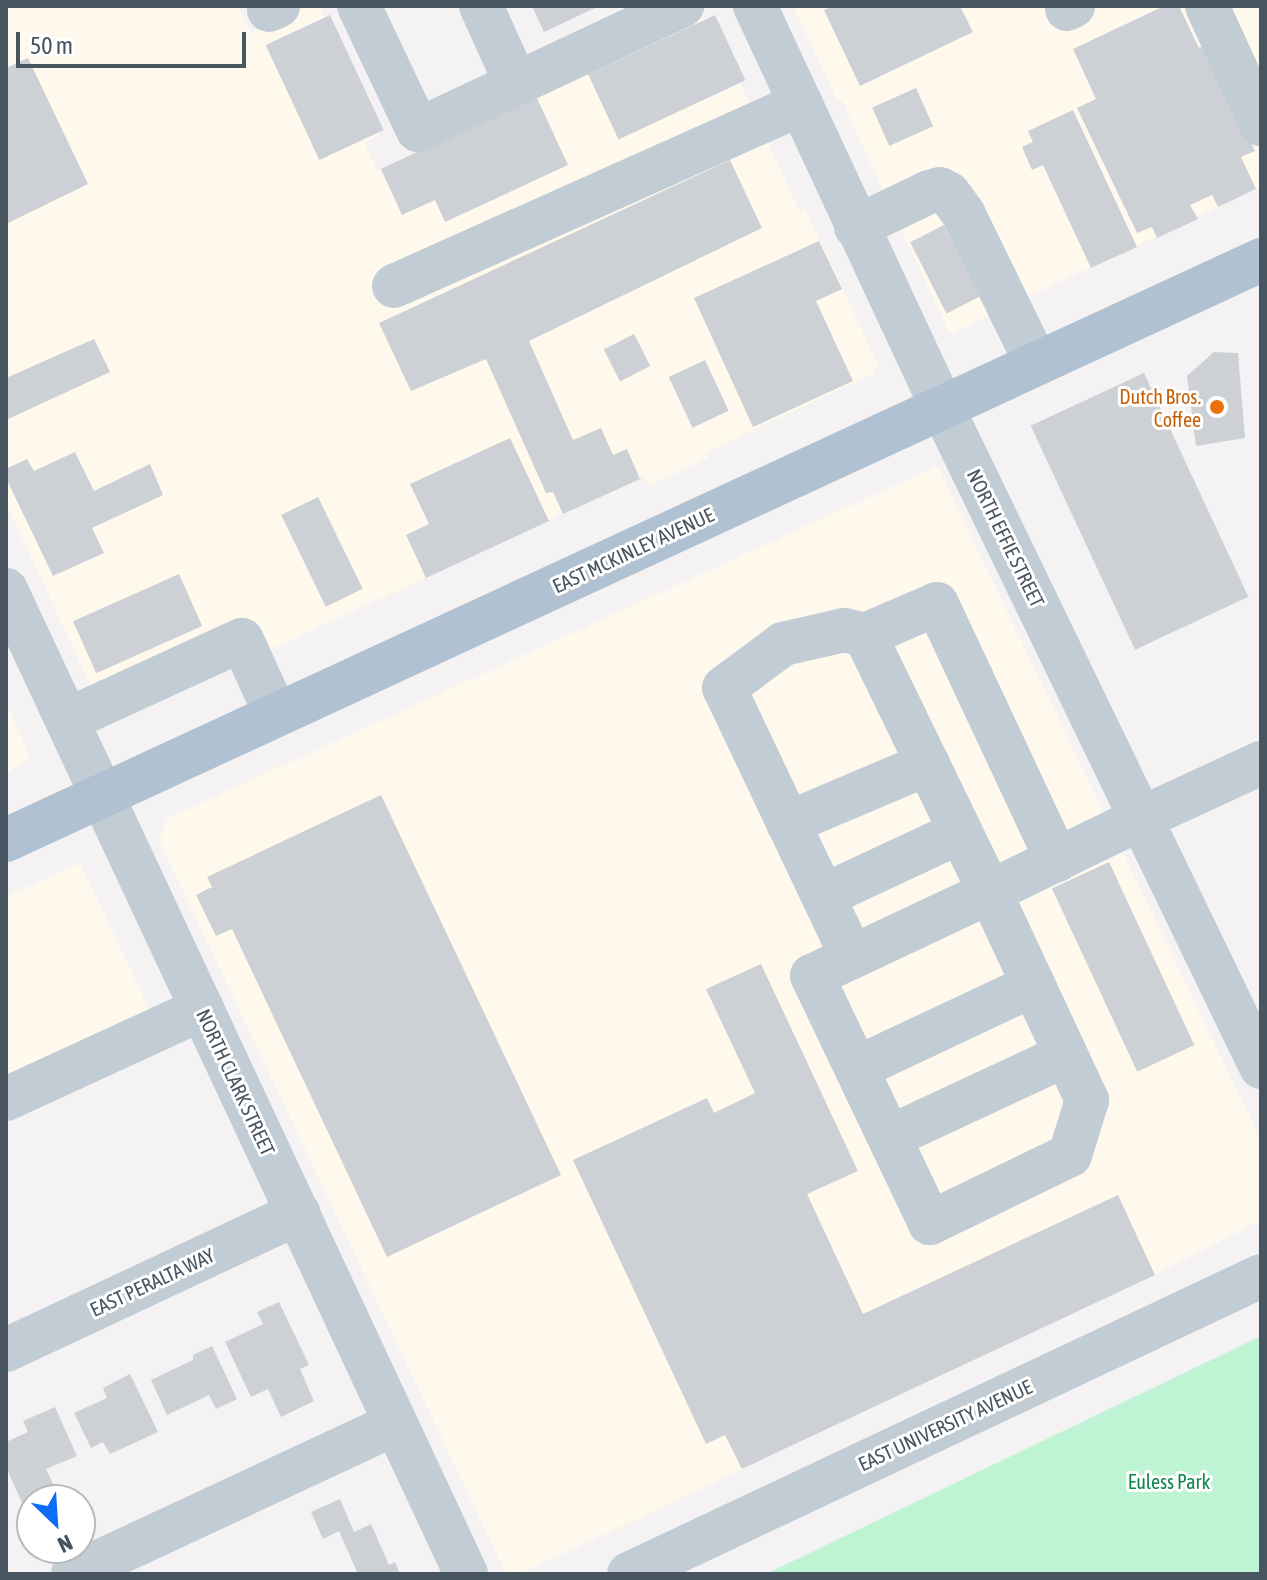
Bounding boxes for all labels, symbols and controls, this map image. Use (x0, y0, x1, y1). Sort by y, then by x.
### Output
scale bar (20, 16, 250, 66)
text: 50 m (30, 32, 73, 59)
place label: Dutch Bros. Coffee (1119, 384, 1201, 431)
marker: Dutch Bros. Coffee (1208, 398, 1226, 416)
street label: NORTH EFFIE STREET (962, 465, 1050, 611)
street label: EAST MCKINLEY AVENUE (549, 502, 717, 598)
street label: NORTH CLARK STREET (192, 1005, 280, 1159)
street label: EAST PERALTA WAY (86, 1243, 218, 1321)
street label: EAST UNIVERSITY AVENUE (854, 1374, 1036, 1476)
park label: Euless Park (1128, 1469, 1210, 1493)
north arrow (16, 1484, 96, 1564)
text: N (54, 1529, 77, 1558)

